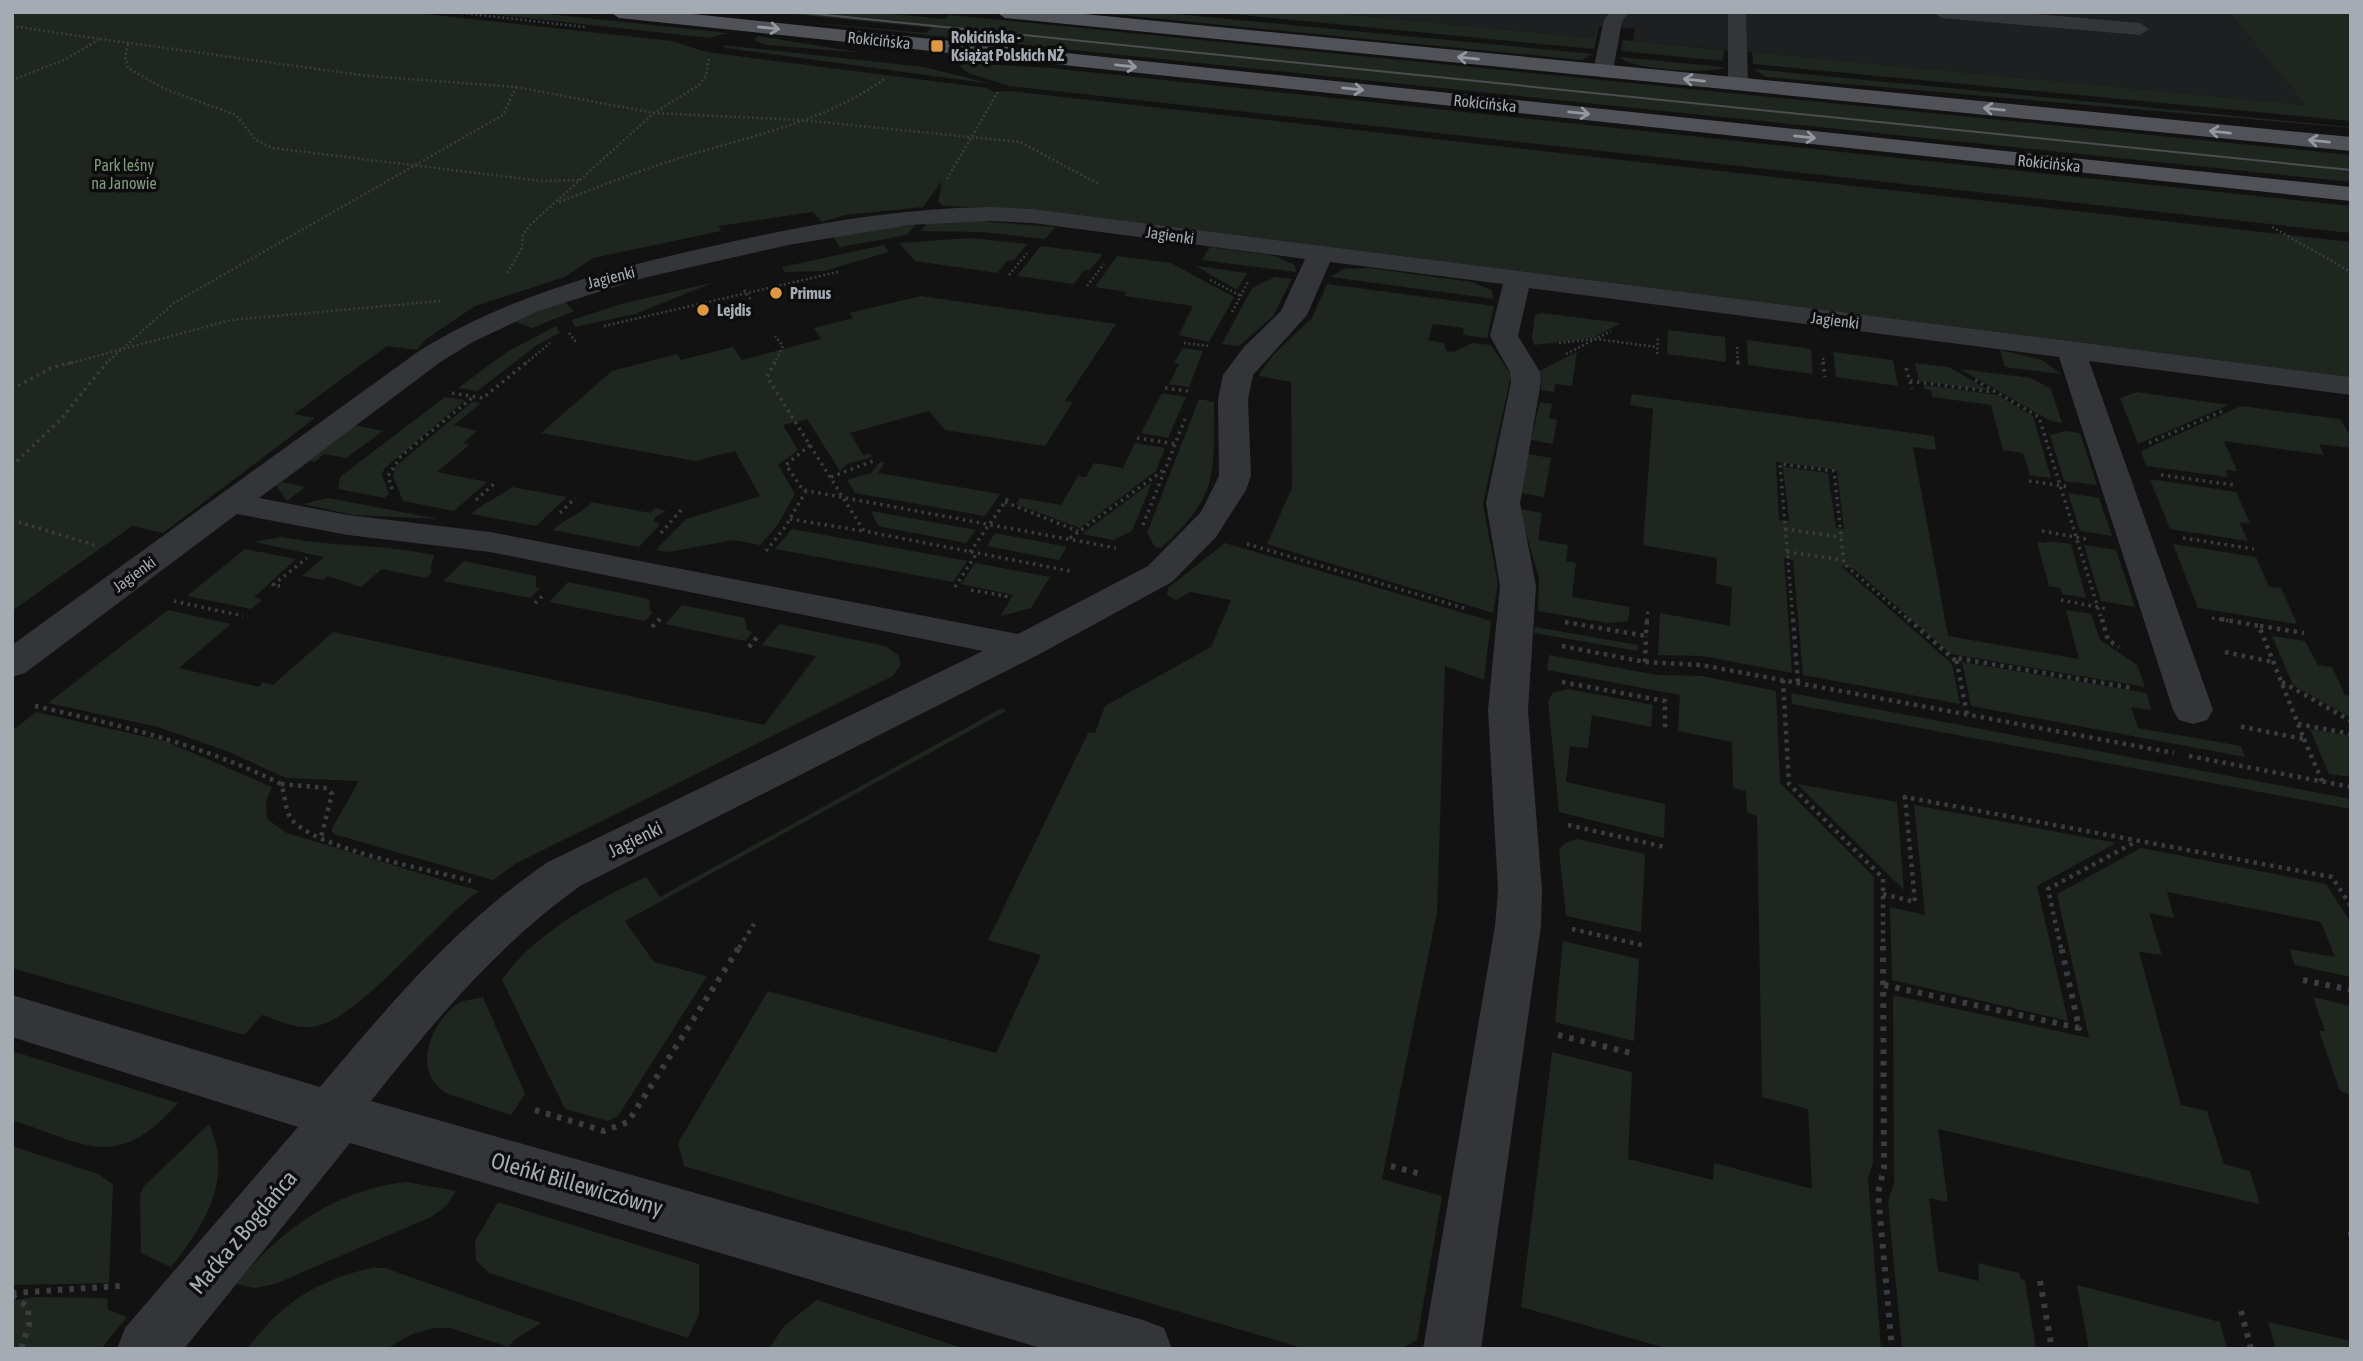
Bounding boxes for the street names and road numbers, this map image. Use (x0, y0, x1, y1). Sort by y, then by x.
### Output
street label: Rokicińska (847, 28, 911, 52)
street label: Rokicińska (1453, 91, 1517, 115)
street label: Rokicińska (2017, 151, 2081, 175)
street label: Jagienki (1145, 223, 1195, 248)
street label: Jagienki (585, 262, 637, 293)
street label: Jagienki (1810, 308, 1860, 333)
street label: Jagienki (109, 552, 159, 596)
street label: Jagienki (604, 817, 666, 861)
street label: Oleńki Billewiczówny (488, 1147, 666, 1221)
street label: Maćka z Bogdańca (184, 1165, 302, 1299)

